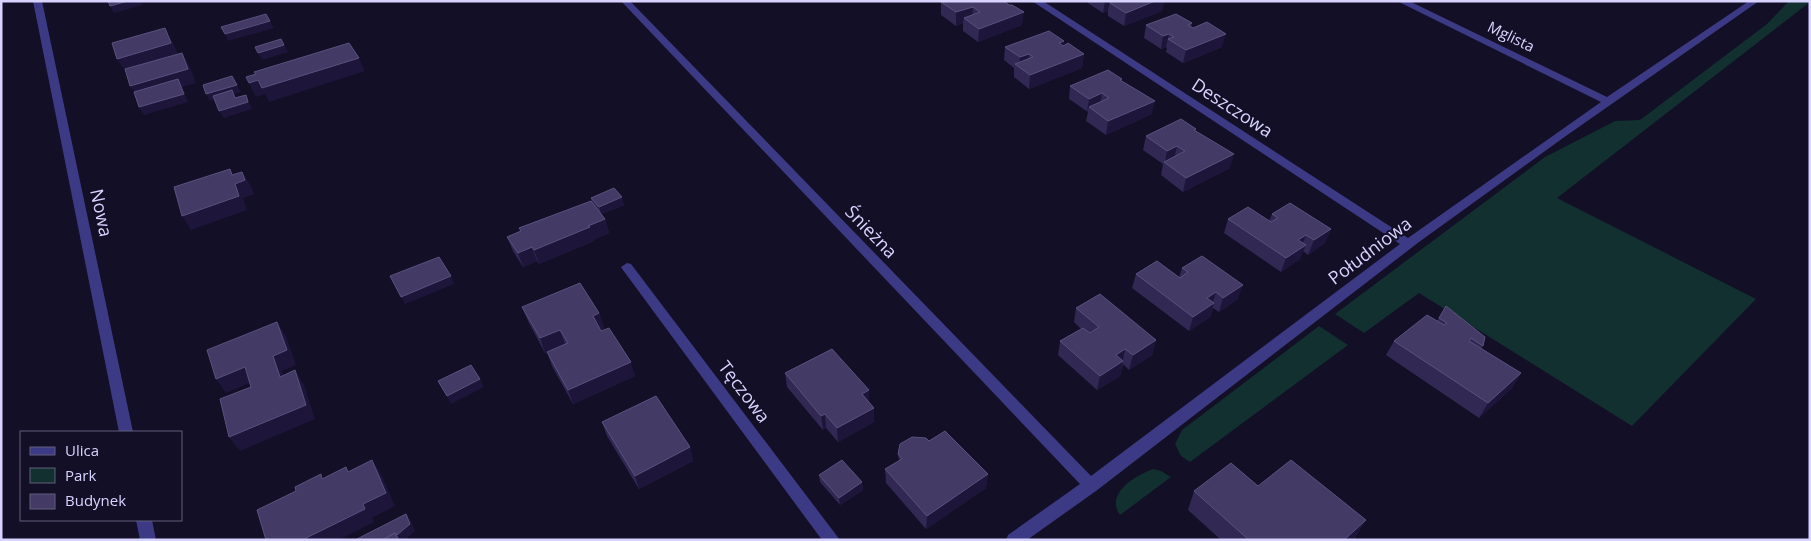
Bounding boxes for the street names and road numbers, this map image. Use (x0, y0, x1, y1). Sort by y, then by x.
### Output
street label: Mglista (1485, 16, 1538, 56)
street label: Deszczowa (1187, 72, 1278, 142)
street label: Nowa (85, 187, 119, 239)
street label: Śnieżna (840, 200, 903, 263)
street label: Południowa (1323, 211, 1416, 289)
street label: Tęczowa (714, 355, 776, 427)

